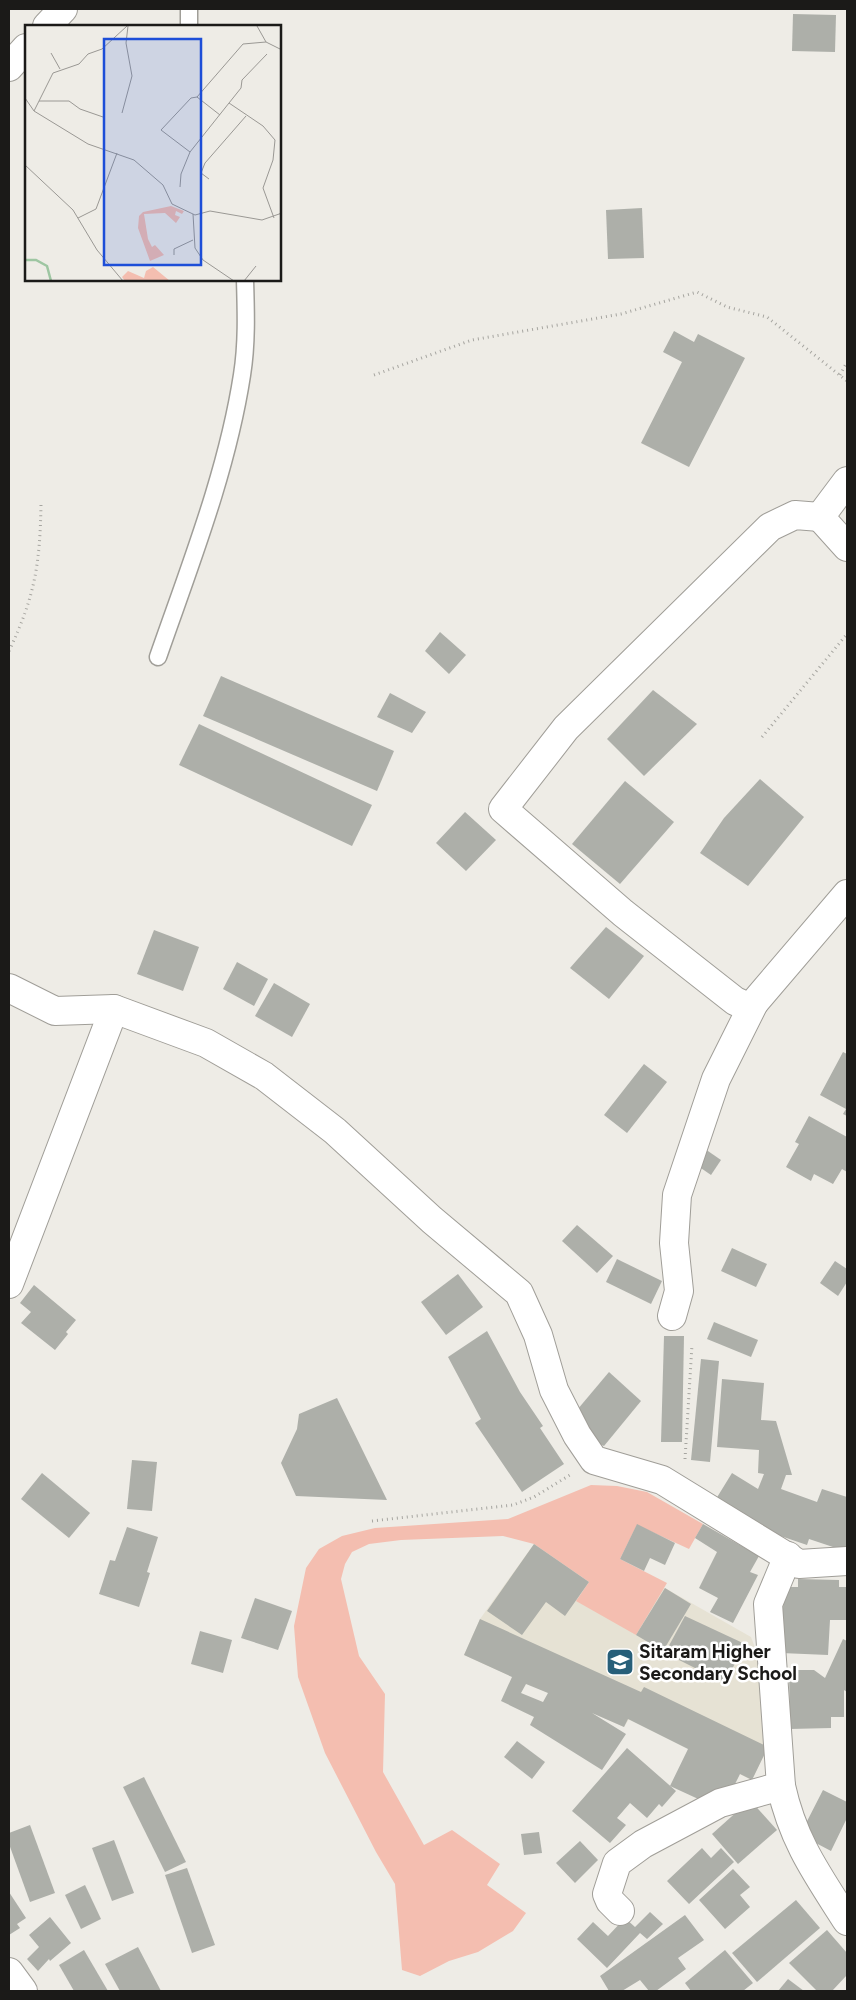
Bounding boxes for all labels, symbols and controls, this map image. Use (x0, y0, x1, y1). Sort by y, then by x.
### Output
inset map (25, 25, 281, 281)
place label: Sitaram Higher Secondary School (639, 1640, 797, 1685)
school or university icon: Sitaram Higher Secondary School (605, 1647, 635, 1677)

